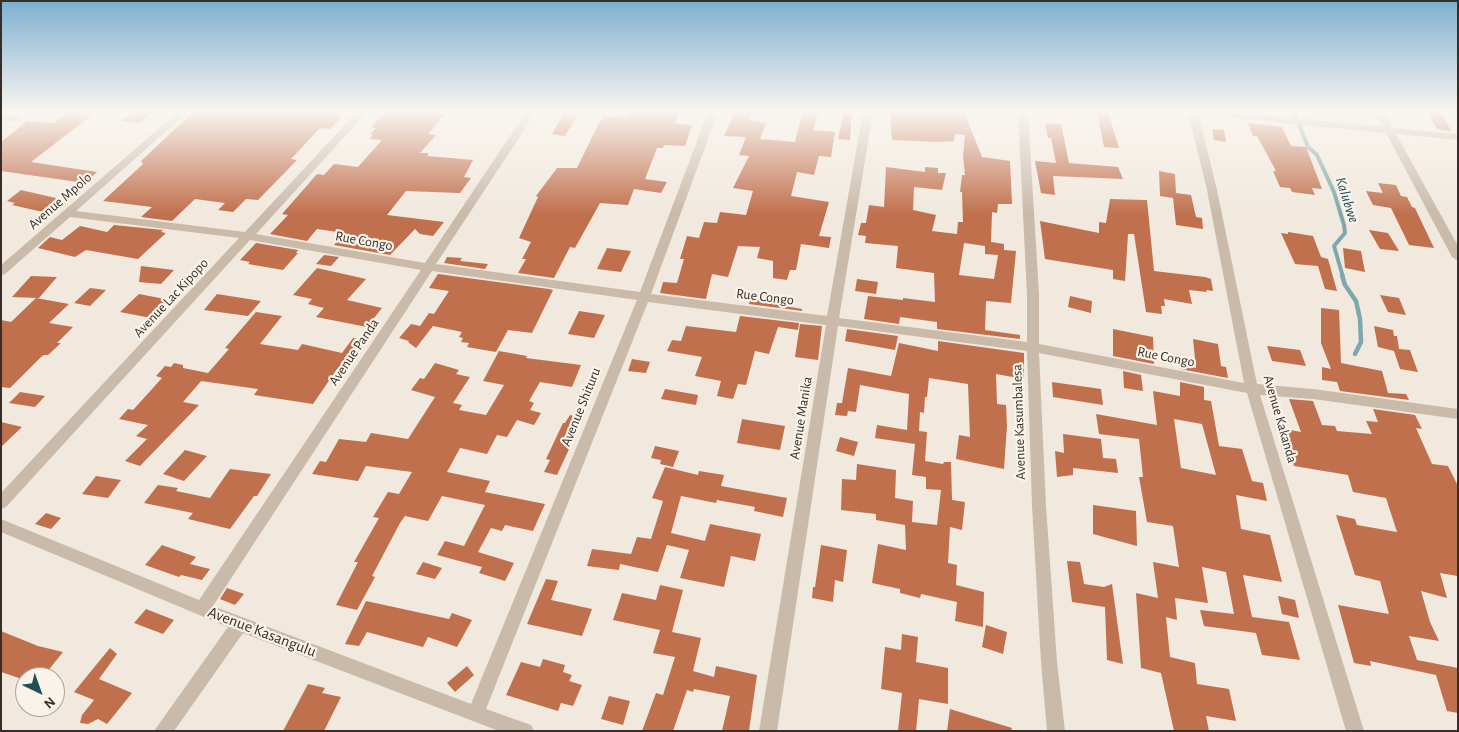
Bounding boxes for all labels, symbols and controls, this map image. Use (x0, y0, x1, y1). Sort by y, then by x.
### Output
street label: Avenue Mpolo (25, 169, 95, 233)
water label: Kalubwe (1331, 175, 1363, 225)
street label: Rue Congo (334, 228, 394, 254)
street label: Avenue Lac Kipopo (130, 255, 212, 341)
street label: Rue Congo (735, 285, 795, 309)
street label: Avenue Panda (325, 315, 383, 389)
street label: Rue Congo (1136, 343, 1196, 371)
street label: Avenue Kasumbalesa (1009, 364, 1029, 480)
street label: Avenue Shituru (558, 365, 604, 449)
street label: Avenue Kakanda (1259, 373, 1301, 465)
street label: Avenue Manika (786, 375, 816, 461)
street label: Avenue Kasangulu (205, 602, 319, 662)
north arrow (15, 667, 65, 717)
text: N (41, 694, 58, 711)

